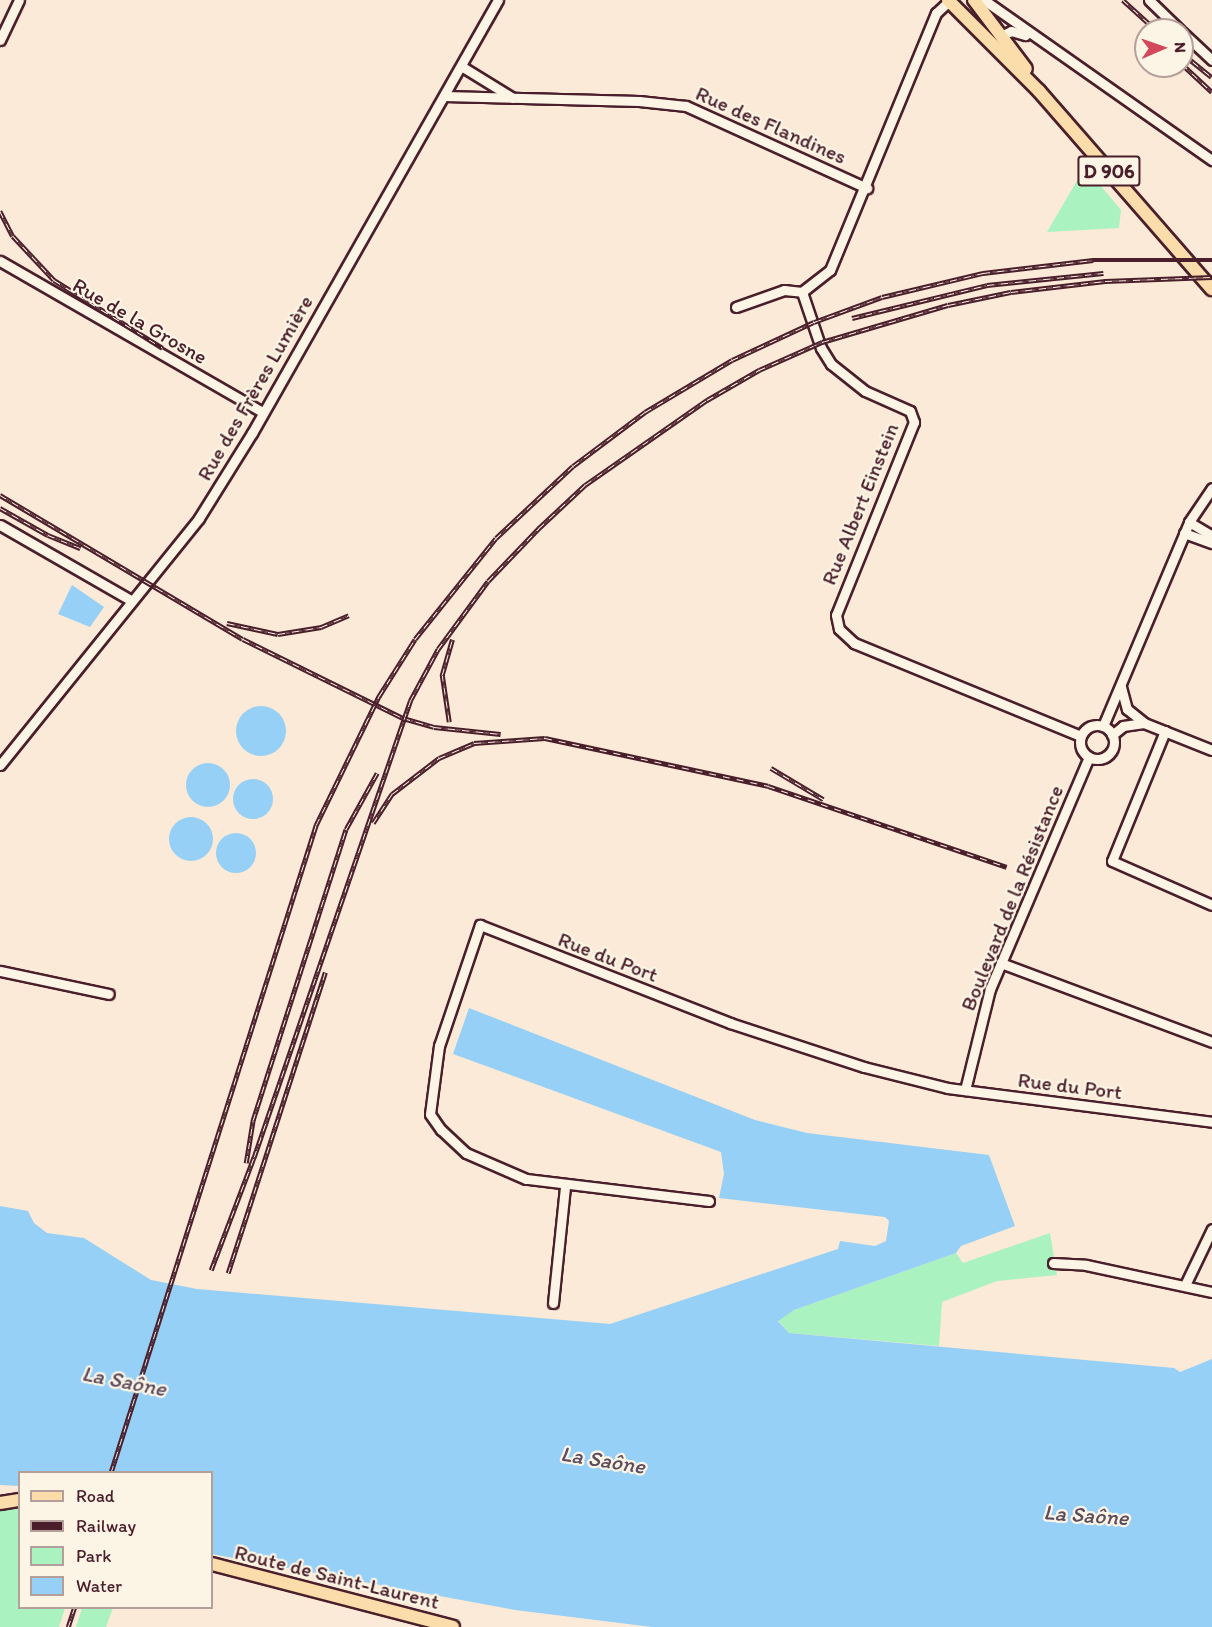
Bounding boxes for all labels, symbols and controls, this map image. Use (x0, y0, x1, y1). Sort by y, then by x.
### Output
north arrow (1134, 18, 1194, 78)
text: N (1171, 42, 1190, 53)
street label: Rue des Flandines (692, 81, 850, 169)
road number: D 906 (1076, 154, 1142, 188)
street label: Rue de la Grosne (68, 272, 212, 370)
street label: Rue des Frères Lumière (192, 291, 318, 485)
street label: Rue Albert Einstein (816, 419, 904, 589)
street label: Boulevard de la Résistance (955, 781, 1069, 1015)
street label: Rue du Port (554, 926, 662, 988)
street label: Rue du Port (1016, 1067, 1124, 1105)
water label: La Saône (80, 1360, 168, 1402)
water label: La Saône (559, 1440, 647, 1480)
legend (18, 1471, 213, 1609)
text: Road (76, 1485, 115, 1507)
water label: La Saône (1042, 1499, 1130, 1531)
text: Railway (76, 1515, 136, 1537)
street label: Route de Saint-Laurent (232, 1539, 442, 1615)
text: Park (76, 1545, 111, 1567)
text: Water (76, 1575, 122, 1597)

